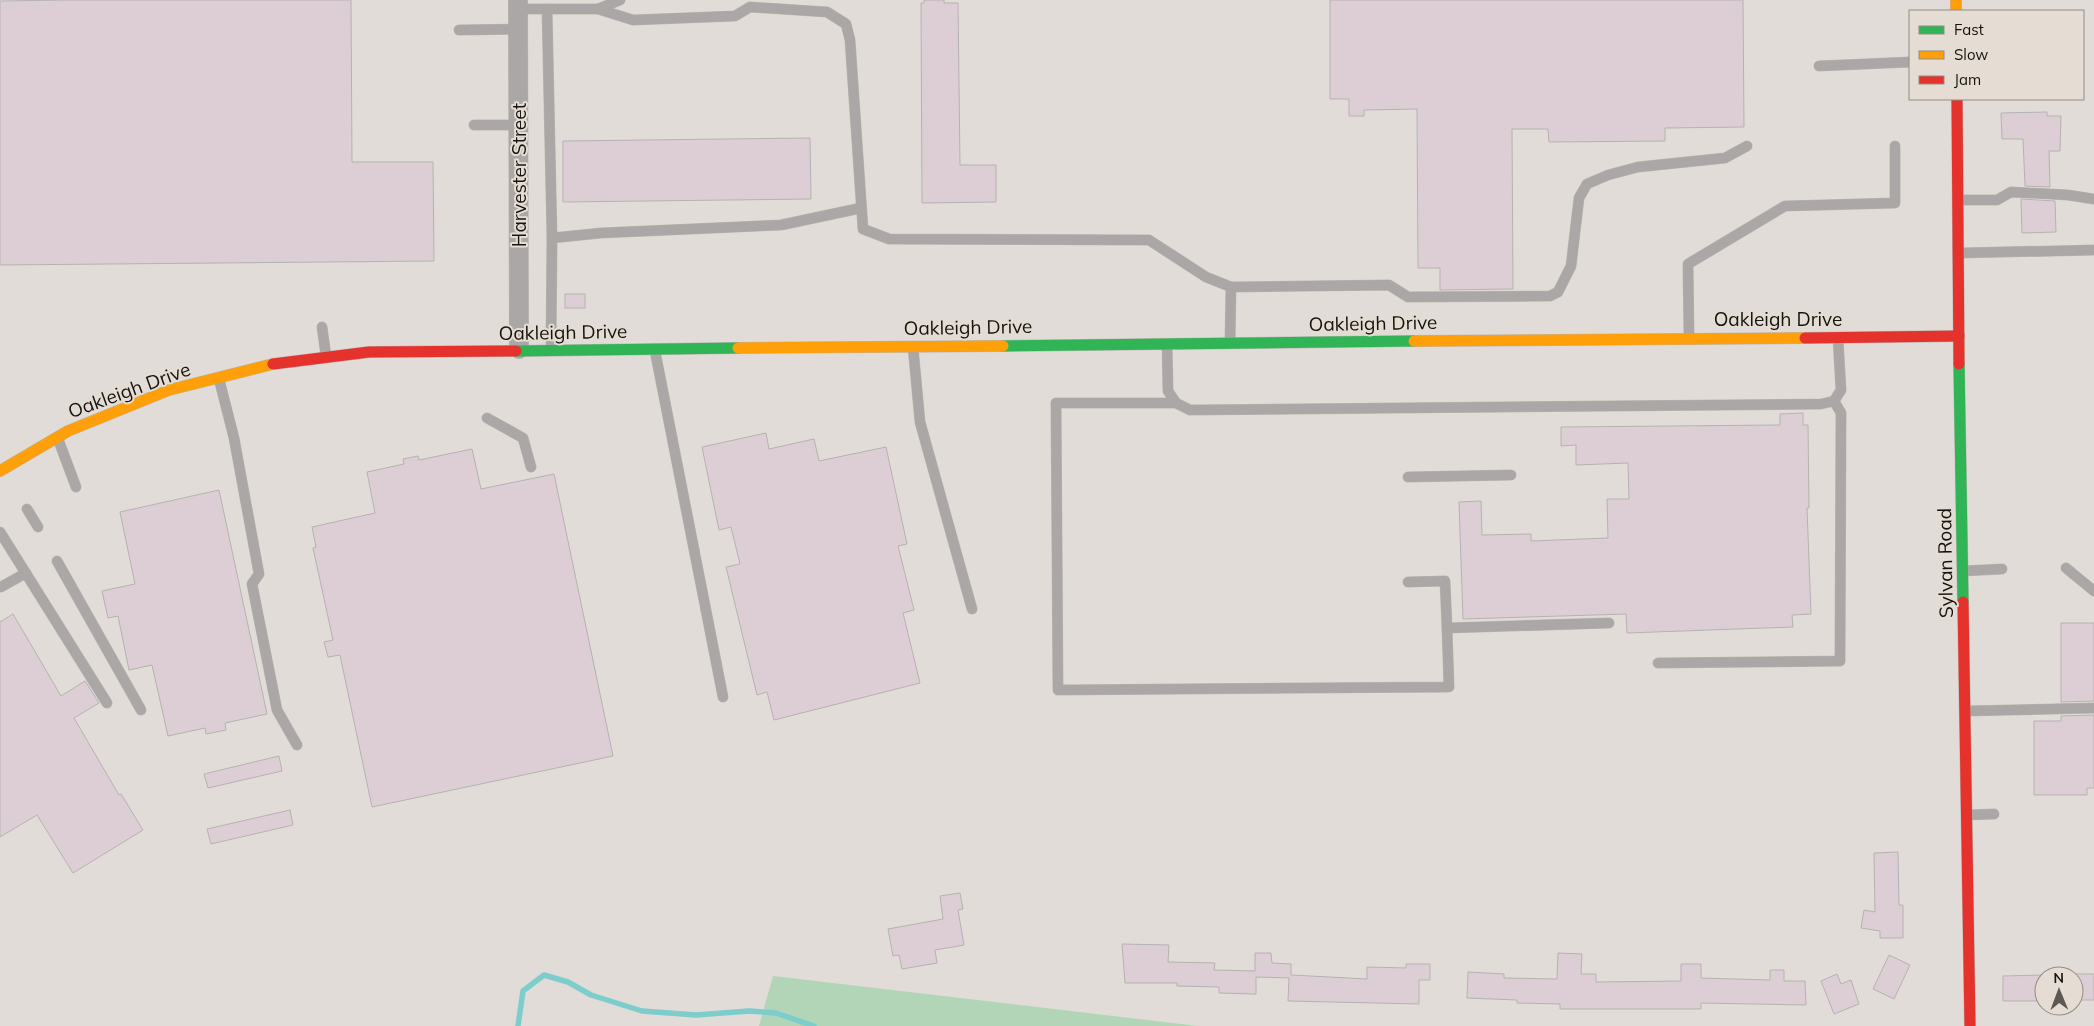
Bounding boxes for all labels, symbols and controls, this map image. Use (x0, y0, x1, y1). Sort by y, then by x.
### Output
legend (1909, 10, 2084, 100)
text: Fast (1954, 20, 1984, 39)
text: Slow (1954, 45, 1988, 64)
text: Jam (1954, 70, 1981, 89)
street label: Harvester Street (507, 102, 531, 247)
street label: Oakleigh Drive (1714, 307, 1842, 331)
street label: Oakleigh Drive (1308, 310, 1438, 336)
street label: Oakleigh Drive (903, 314, 1033, 340)
street label: Oakleigh Drive (498, 319, 628, 345)
street label: Oakleigh Drive (64, 357, 194, 423)
street label: Sylvan Road (1932, 508, 1958, 618)
north arrow (2034, 966, 2084, 1016)
text: N (2053, 969, 2064, 987)

